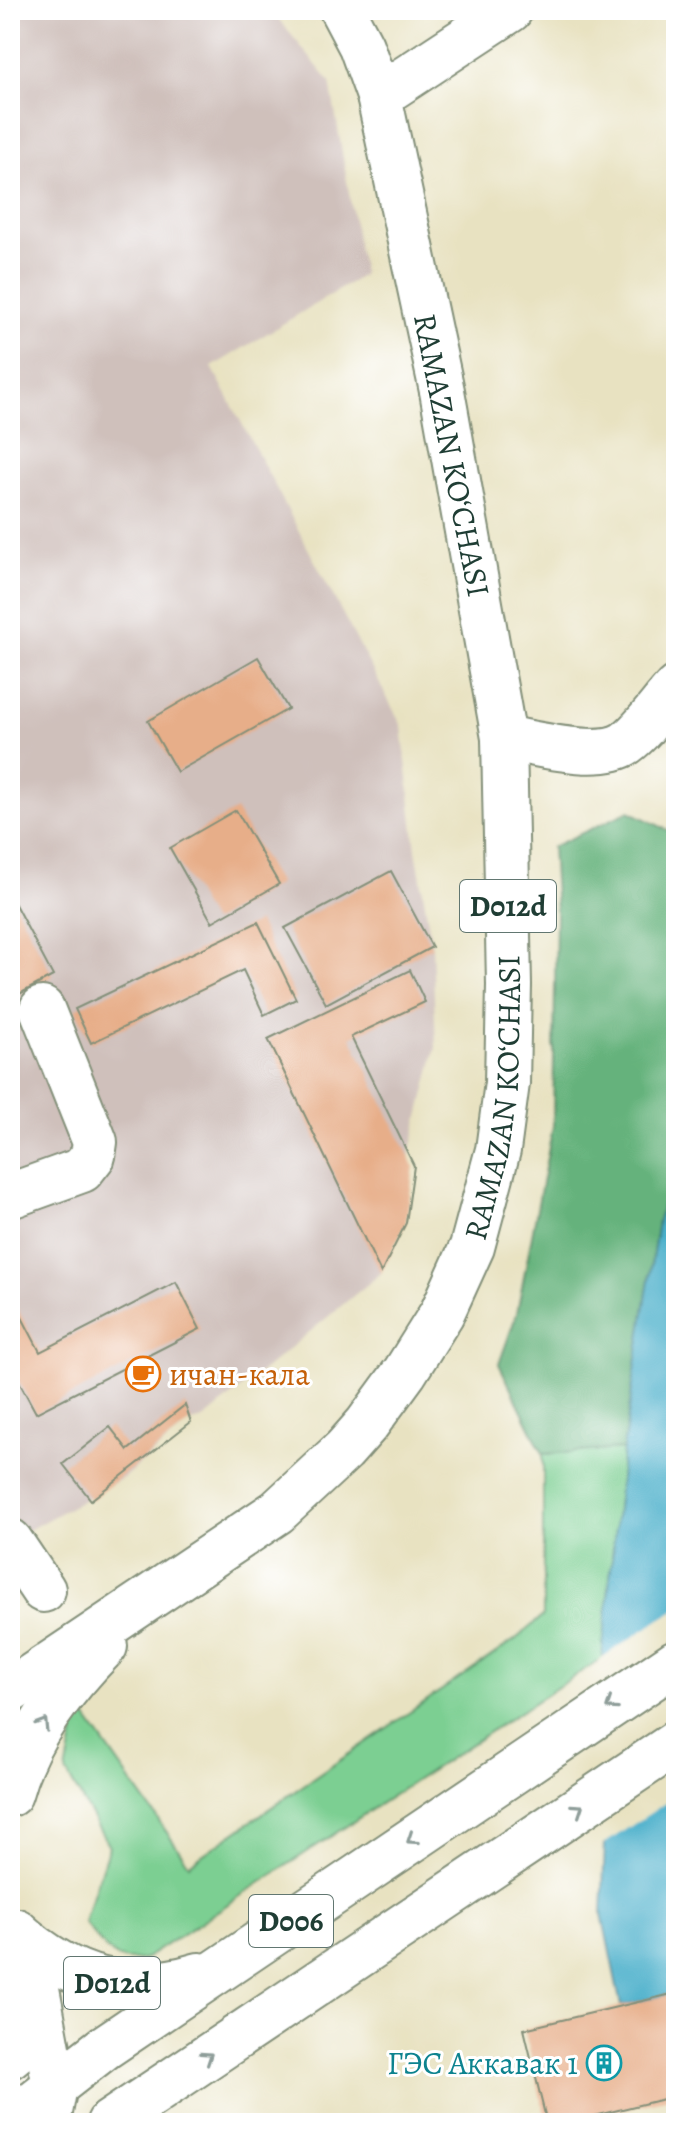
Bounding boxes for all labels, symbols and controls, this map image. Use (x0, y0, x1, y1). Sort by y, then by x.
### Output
street label: RAMAZAN KO‘CHASI (403, 310, 501, 600)
road number: D012d (460, 880, 556, 932)
street label: RAMAZAN KO‘CHASI (453, 955, 531, 1245)
place label: ичан-кала (169, 1352, 310, 1396)
cafe icon: ичан-кала (124, 1355, 162, 1393)
one-way arrow (606, 1696, 620, 1711)
one-way arrow (33, 1718, 48, 1733)
one-way arrow (569, 1803, 583, 1818)
one-way arrow (406, 1829, 421, 1844)
road number: D006 (249, 1895, 333, 1947)
road number: D012d (64, 1957, 160, 2009)
place label: ГЭС Аккавак 1 (387, 2041, 578, 2085)
building icon: ГЭС Аккавак 1 (585, 2044, 623, 2082)
one-way arrow (198, 2051, 213, 2066)

